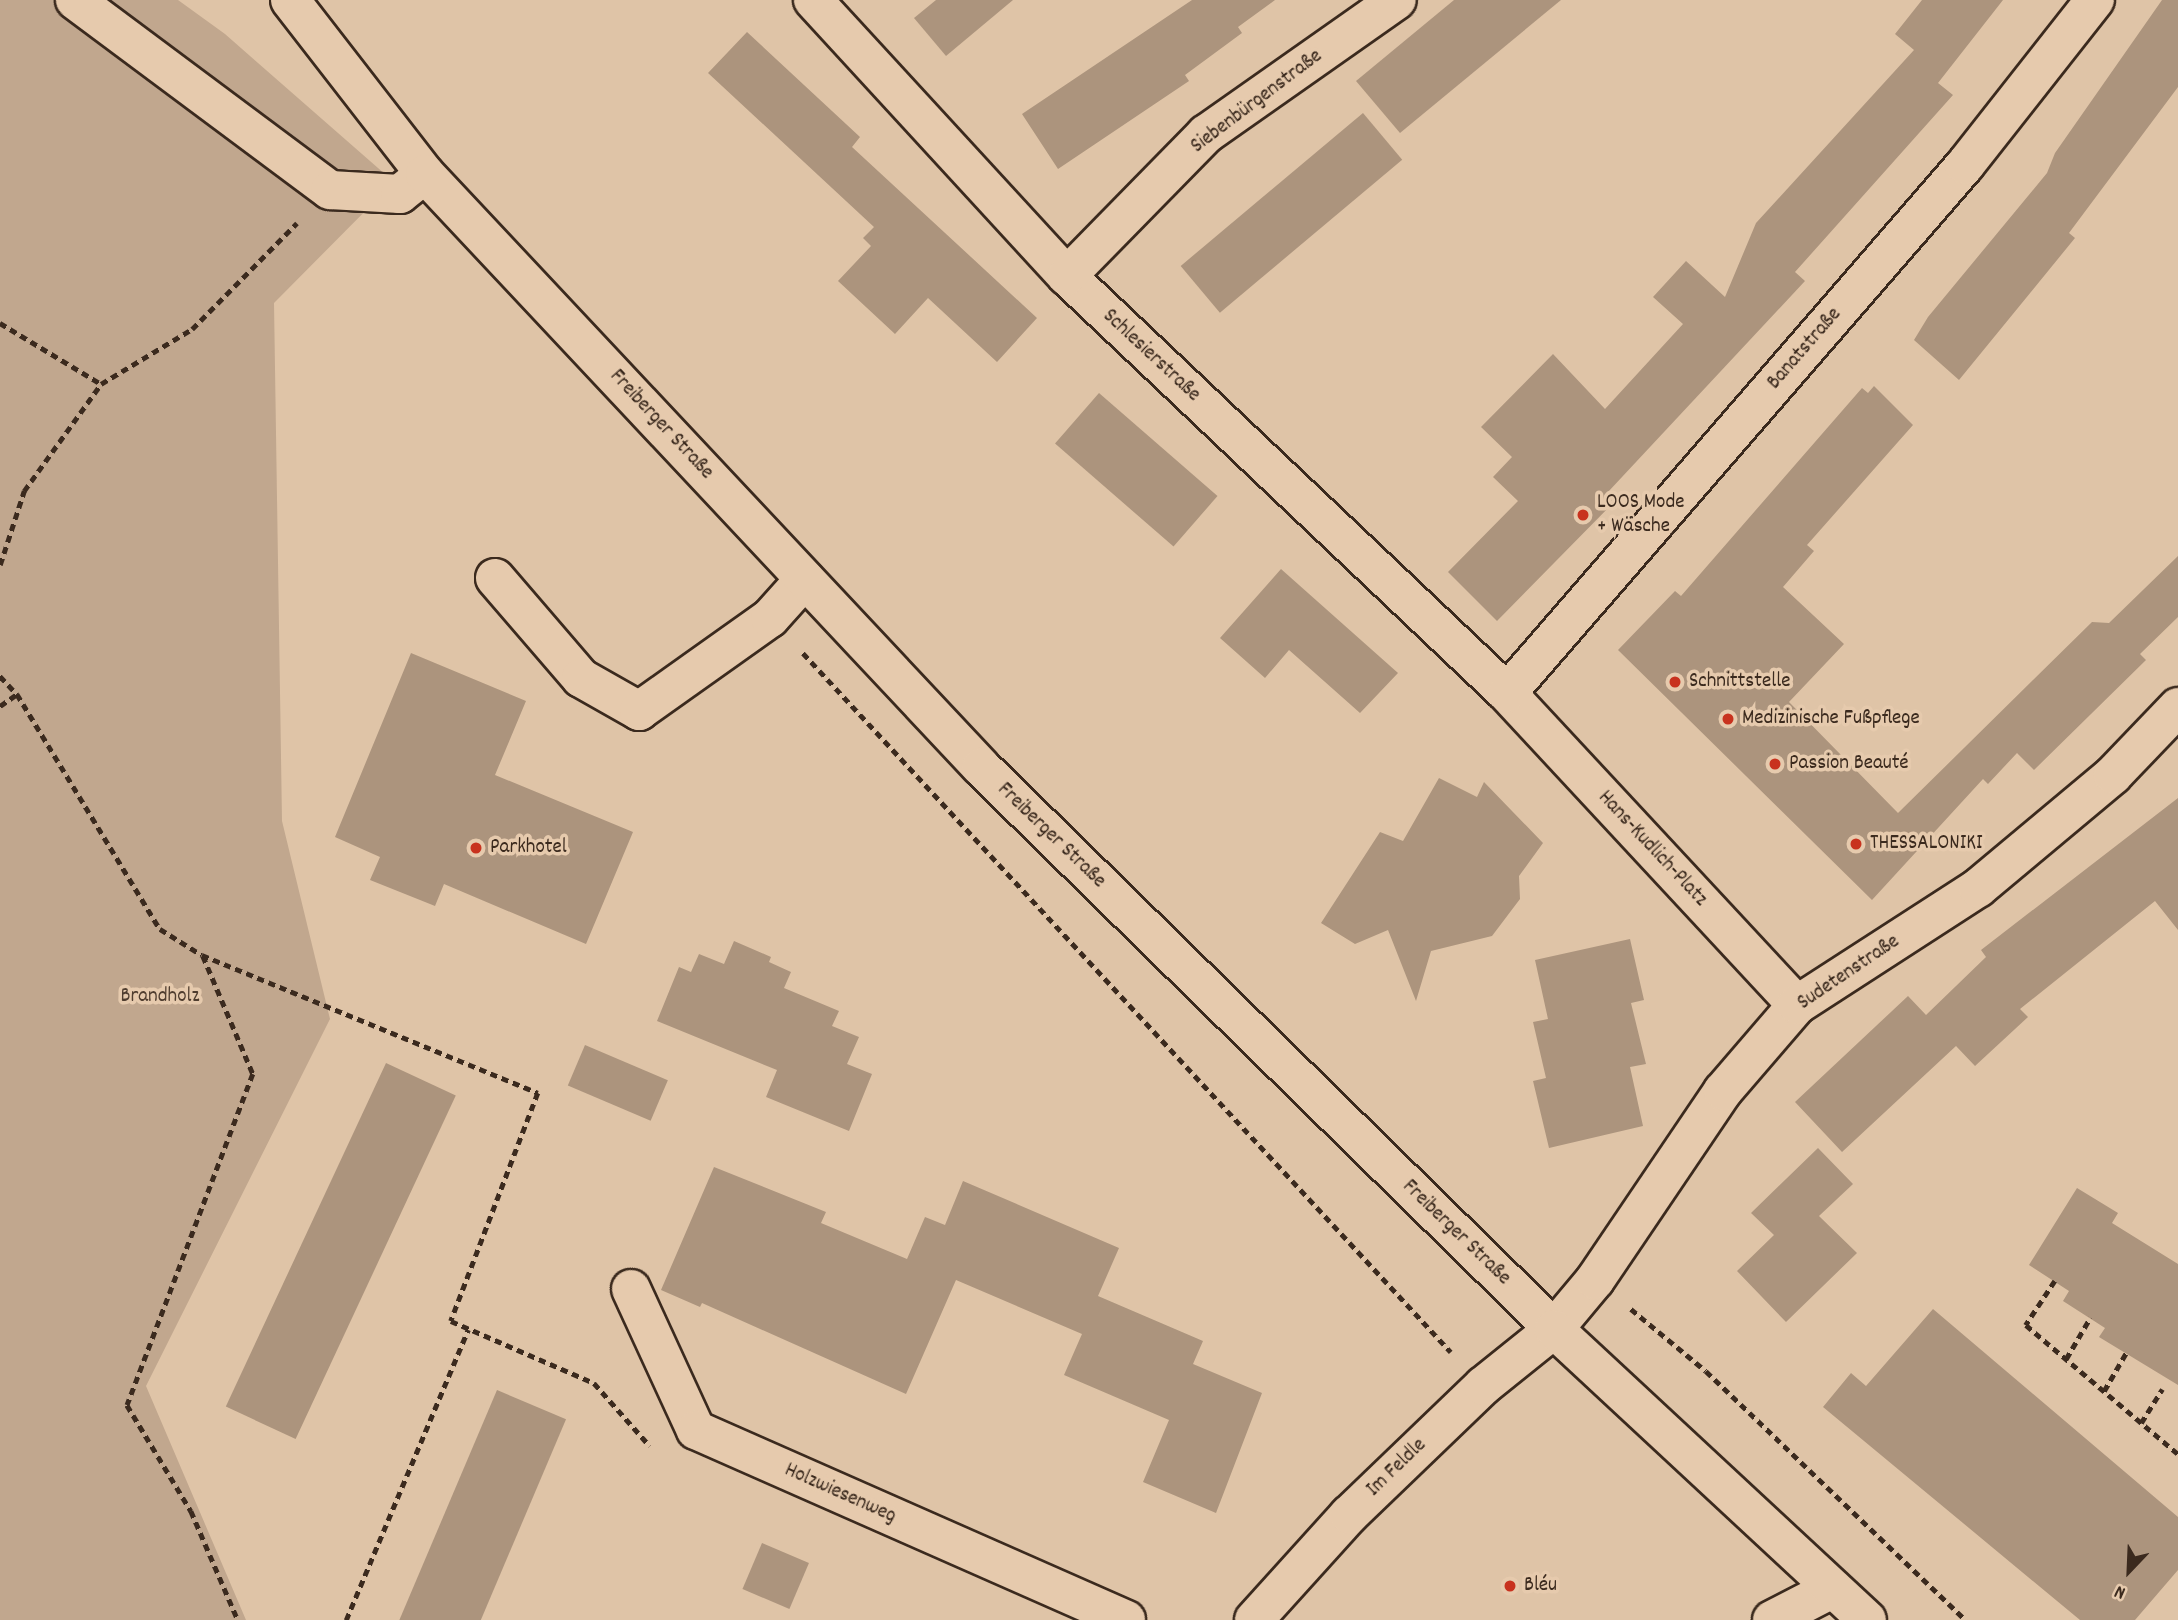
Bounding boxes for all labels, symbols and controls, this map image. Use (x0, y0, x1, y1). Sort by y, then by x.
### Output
street label: Siebenbürgenstraße (1186, 44, 1328, 160)
street label: Banatstraße (1763, 303, 1847, 395)
street label: Schlesierstraße (1097, 304, 1205, 408)
street label: Freiberger Straße (604, 365, 718, 485)
place label: LOOS Mode + Wäsche (1597, 490, 1685, 540)
marker: LOOS Mode + Wäsche (1575, 507, 1591, 523)
place label: Schnittstelle (1689, 669, 1790, 695)
marker: Schnittstelle (1667, 674, 1683, 690)
place label: Medizinische Fußpflege (1742, 706, 1920, 732)
marker: Medizinische Fußpflege (1720, 711, 1736, 727)
place label: Passion Beauté (1789, 751, 1909, 777)
marker: Passion Beauté (1767, 756, 1783, 772)
street label: Freiberger Straße (991, 778, 1111, 894)
street label: Hans-Kudlich-Platz (1592, 786, 1712, 912)
place label: THESSALONIKI (1870, 831, 1982, 857)
place label: Parkhotel (490, 835, 567, 861)
marker: THESSALONIKI (1848, 836, 1864, 852)
marker: Parkhotel (468, 840, 484, 856)
street label: Sudetenstraße (1793, 930, 1905, 1016)
park label: Brandholz (120, 984, 200, 1010)
street label: Freiberger Straße (1396, 1175, 1516, 1291)
street label: Im Feldle (1362, 1433, 1432, 1503)
street label: Holzwiesenweg (780, 1458, 900, 1530)
north arrow (2094, 1536, 2164, 1606)
place label: Bléu (1524, 1573, 1557, 1599)
text: N (2111, 1577, 2130, 1605)
marker: Bléu (1502, 1578, 1518, 1594)

